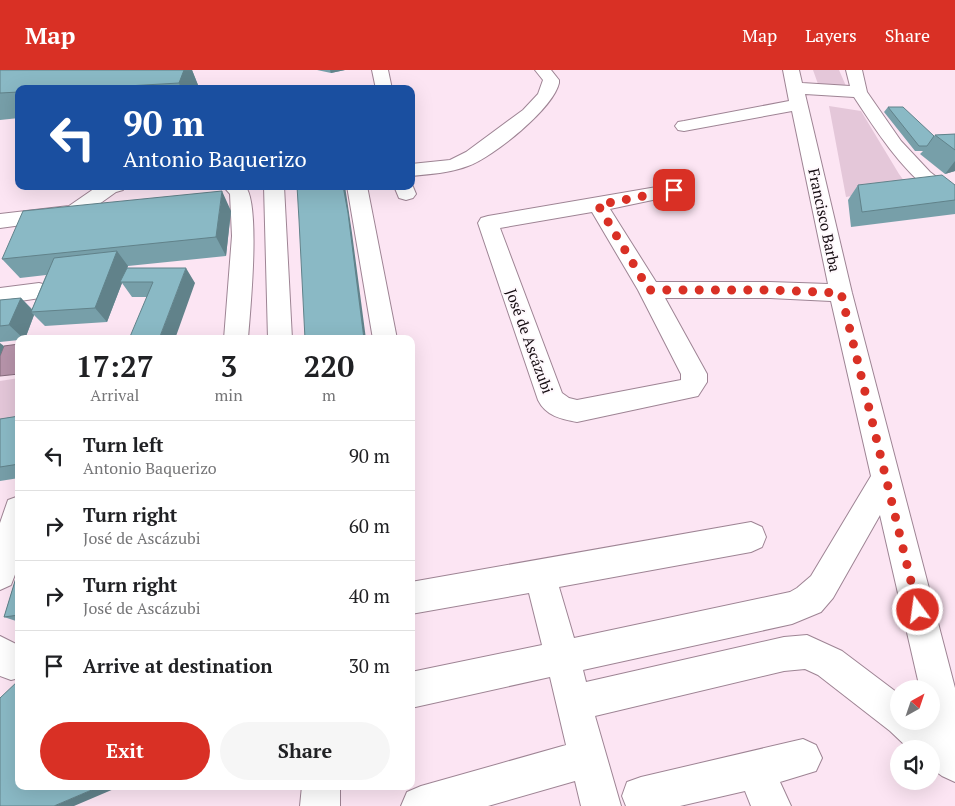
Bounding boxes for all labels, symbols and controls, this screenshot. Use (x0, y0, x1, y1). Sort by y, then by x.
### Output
text: Map (25, 19, 75, 51)
text: Map (742, 23, 777, 47)
text: Layers (805, 23, 857, 47)
text: Share (885, 23, 930, 47)
text: 90 m (123, 100, 204, 146)
icon: left (40, 105, 105, 170)
text: Antonio Baquerizo (123, 144, 307, 173)
street label: Francisco Barba (804, 166, 846, 274)
pin (653, 169, 695, 211)
icon: arrive (660, 176, 688, 204)
street label: José de Ascázubi (502, 286, 558, 396)
text: 17:27 (76, 346, 154, 386)
text: 3 (220, 346, 237, 386)
text: 220 (303, 346, 354, 386)
text: Arrival (90, 384, 139, 406)
text: min (215, 384, 243, 406)
text: m (322, 384, 336, 406)
text: Turn left (83, 432, 164, 457)
icon: left (40, 442, 68, 470)
text: 90 m (349, 443, 390, 468)
text: Antonio Baquerizo (83, 457, 217, 479)
text: Turn right (83, 502, 177, 527)
icon: right (40, 512, 68, 540)
text: 60 m (349, 513, 390, 538)
text: José de Ascázubi (83, 527, 201, 549)
text: Turn right (83, 572, 177, 597)
icon: right (40, 582, 68, 610)
text: 40 m (349, 583, 390, 608)
position arrow (891, 583, 943, 635)
text: José de Ascázubi (83, 597, 201, 619)
icon: arrive (40, 652, 68, 680)
text: Arrive at destination (83, 653, 272, 678)
text: 30 m (349, 653, 390, 678)
north arrow (890, 680, 940, 730)
map controls (890, 680, 940, 790)
button: Exit (40, 722, 210, 780)
button: Share (220, 722, 390, 780)
button: sound (890, 740, 940, 790)

